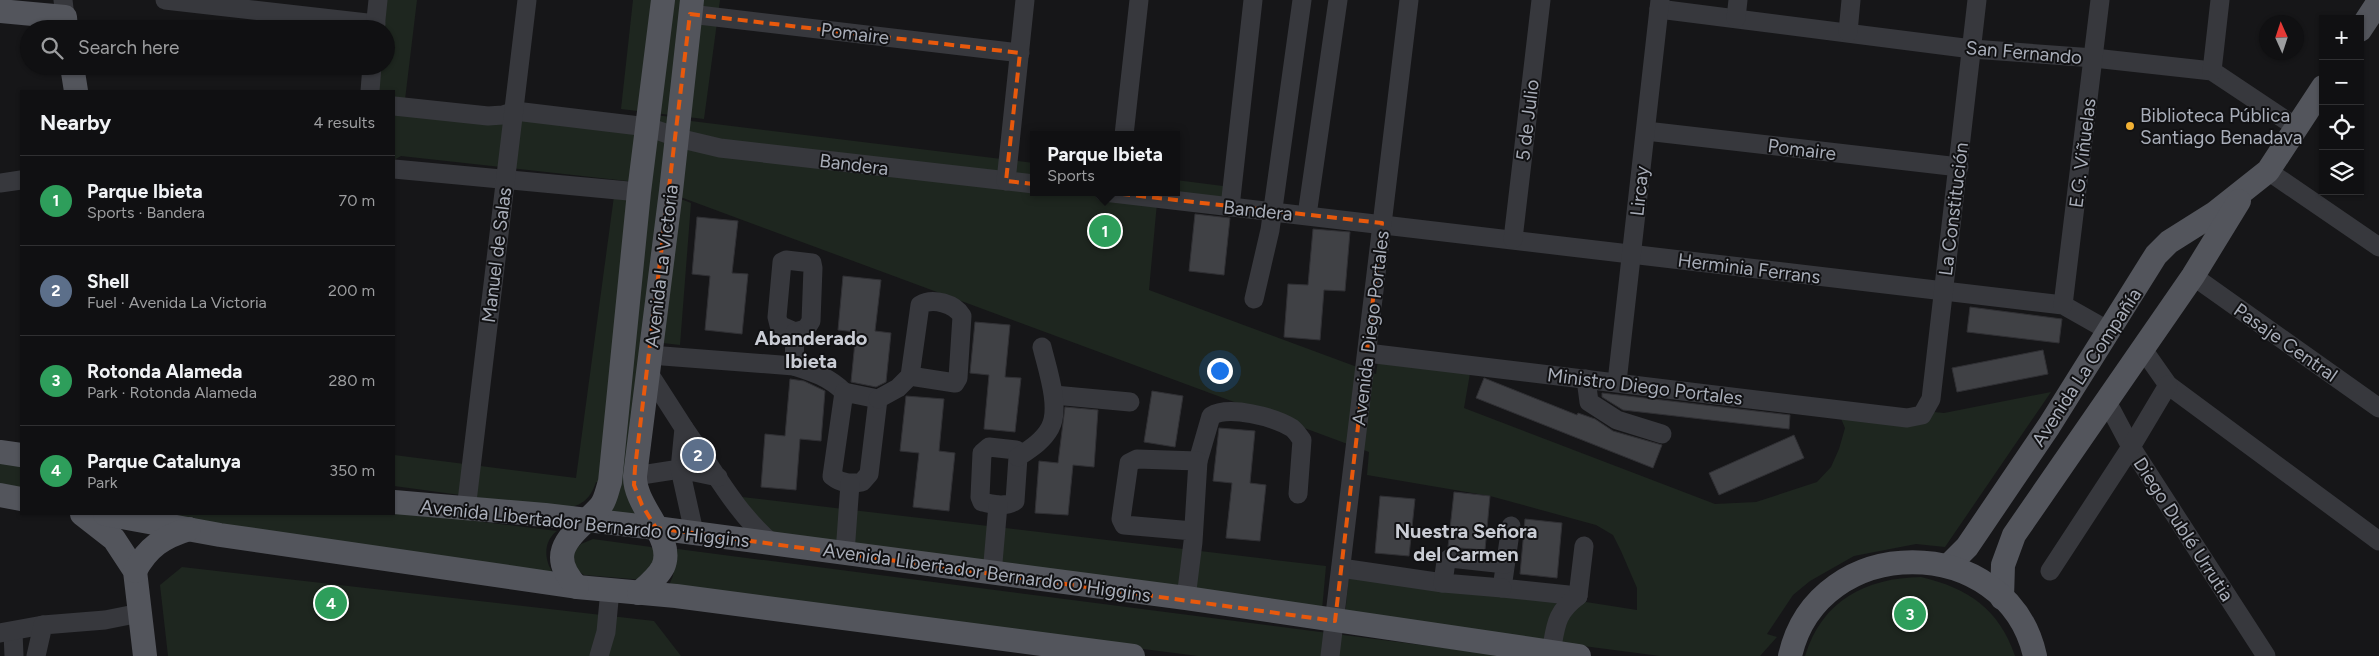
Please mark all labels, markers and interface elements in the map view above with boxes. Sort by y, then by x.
north arrow [2259,15,2304,60]
map controls [2319,15,2364,195]
button: + [2319,15,2364,60]
street label: Pomaire [819,18,891,49]
search box [20,20,395,75]
icon: search [38,34,66,62]
text: Search here [78,36,180,59]
street label: San Fernando [1965,36,2083,69]
button: − [2319,60,2364,105]
street label: 5 de Julio [1511,78,1544,162]
street label: E.G. Viñuelas [2064,97,2101,209]
place label: Biblioteca Pública Santiago Benadava [2140,104,2302,149]
button: locate [2319,105,2364,150]
text: Nearby [40,110,111,135]
text: 4 results [314,113,375,132]
marker: Biblioteca Pública Santiago Benadava [2124,120,2136,132]
popup [1030,131,1180,196]
street label: Pomaire [1766,134,1838,165]
street label: La Constitución [1934,141,1973,277]
text: Parque Ibieta [1047,143,1163,166]
street label: Bandera [818,149,890,180]
button: layers [2319,150,2364,195]
street label: Lircay [1625,165,1654,217]
text: Sports [1047,166,1095,185]
text: Parque Ibieta [87,180,203,203]
street label: Avenida La Victoria [640,183,683,349]
street label: Manuel de Salas [477,186,516,324]
text: 1 [53,191,59,210]
text: 70 m [339,191,375,210]
street label: Bandera [1222,195,1294,226]
text: Sports · Bandera [87,203,205,222]
pin: 1 [1089,212,1121,250]
street label: Avenida Diego Portales [1347,229,1394,427]
street label: Herminia Ferrans [1676,248,1822,289]
text: Shell [87,270,129,293]
text: 2 [51,281,61,300]
text: 200 m [328,281,375,300]
street label: Avenida La Compañía [2027,284,2146,451]
text: Fuel · Avenida La Victoria [87,293,267,312]
street label: Pasaje Central [2229,298,2342,387]
district label: Abanderado Ibieta [755,326,868,373]
your location [1207,358,1233,384]
text: Rotonda Alameda [87,360,242,383]
street label: Ministro Diego Portales [1546,363,1744,410]
text: 3 [52,371,60,390]
text: 280 m [328,371,375,390]
text: Park · Rotonda Alameda [87,383,257,402]
pin: 2 [682,436,714,474]
text: Parque Catalunya [87,450,241,473]
street label: Diego Dublé Urrutia [2128,453,2239,606]
text: 4 [51,461,61,480]
text: 350 m [329,461,375,480]
text: Park [87,473,117,492]
street label: Avenida Libertador Bernardo O'Higgins [419,495,751,552]
district label: Nuestra Señora del Carmen [1395,519,1537,566]
street label: Avenida Libertador Bernardo O'Higgins [822,538,1152,607]
pin: 4 [315,584,347,622]
pin: 3 [1894,595,1926,633]

